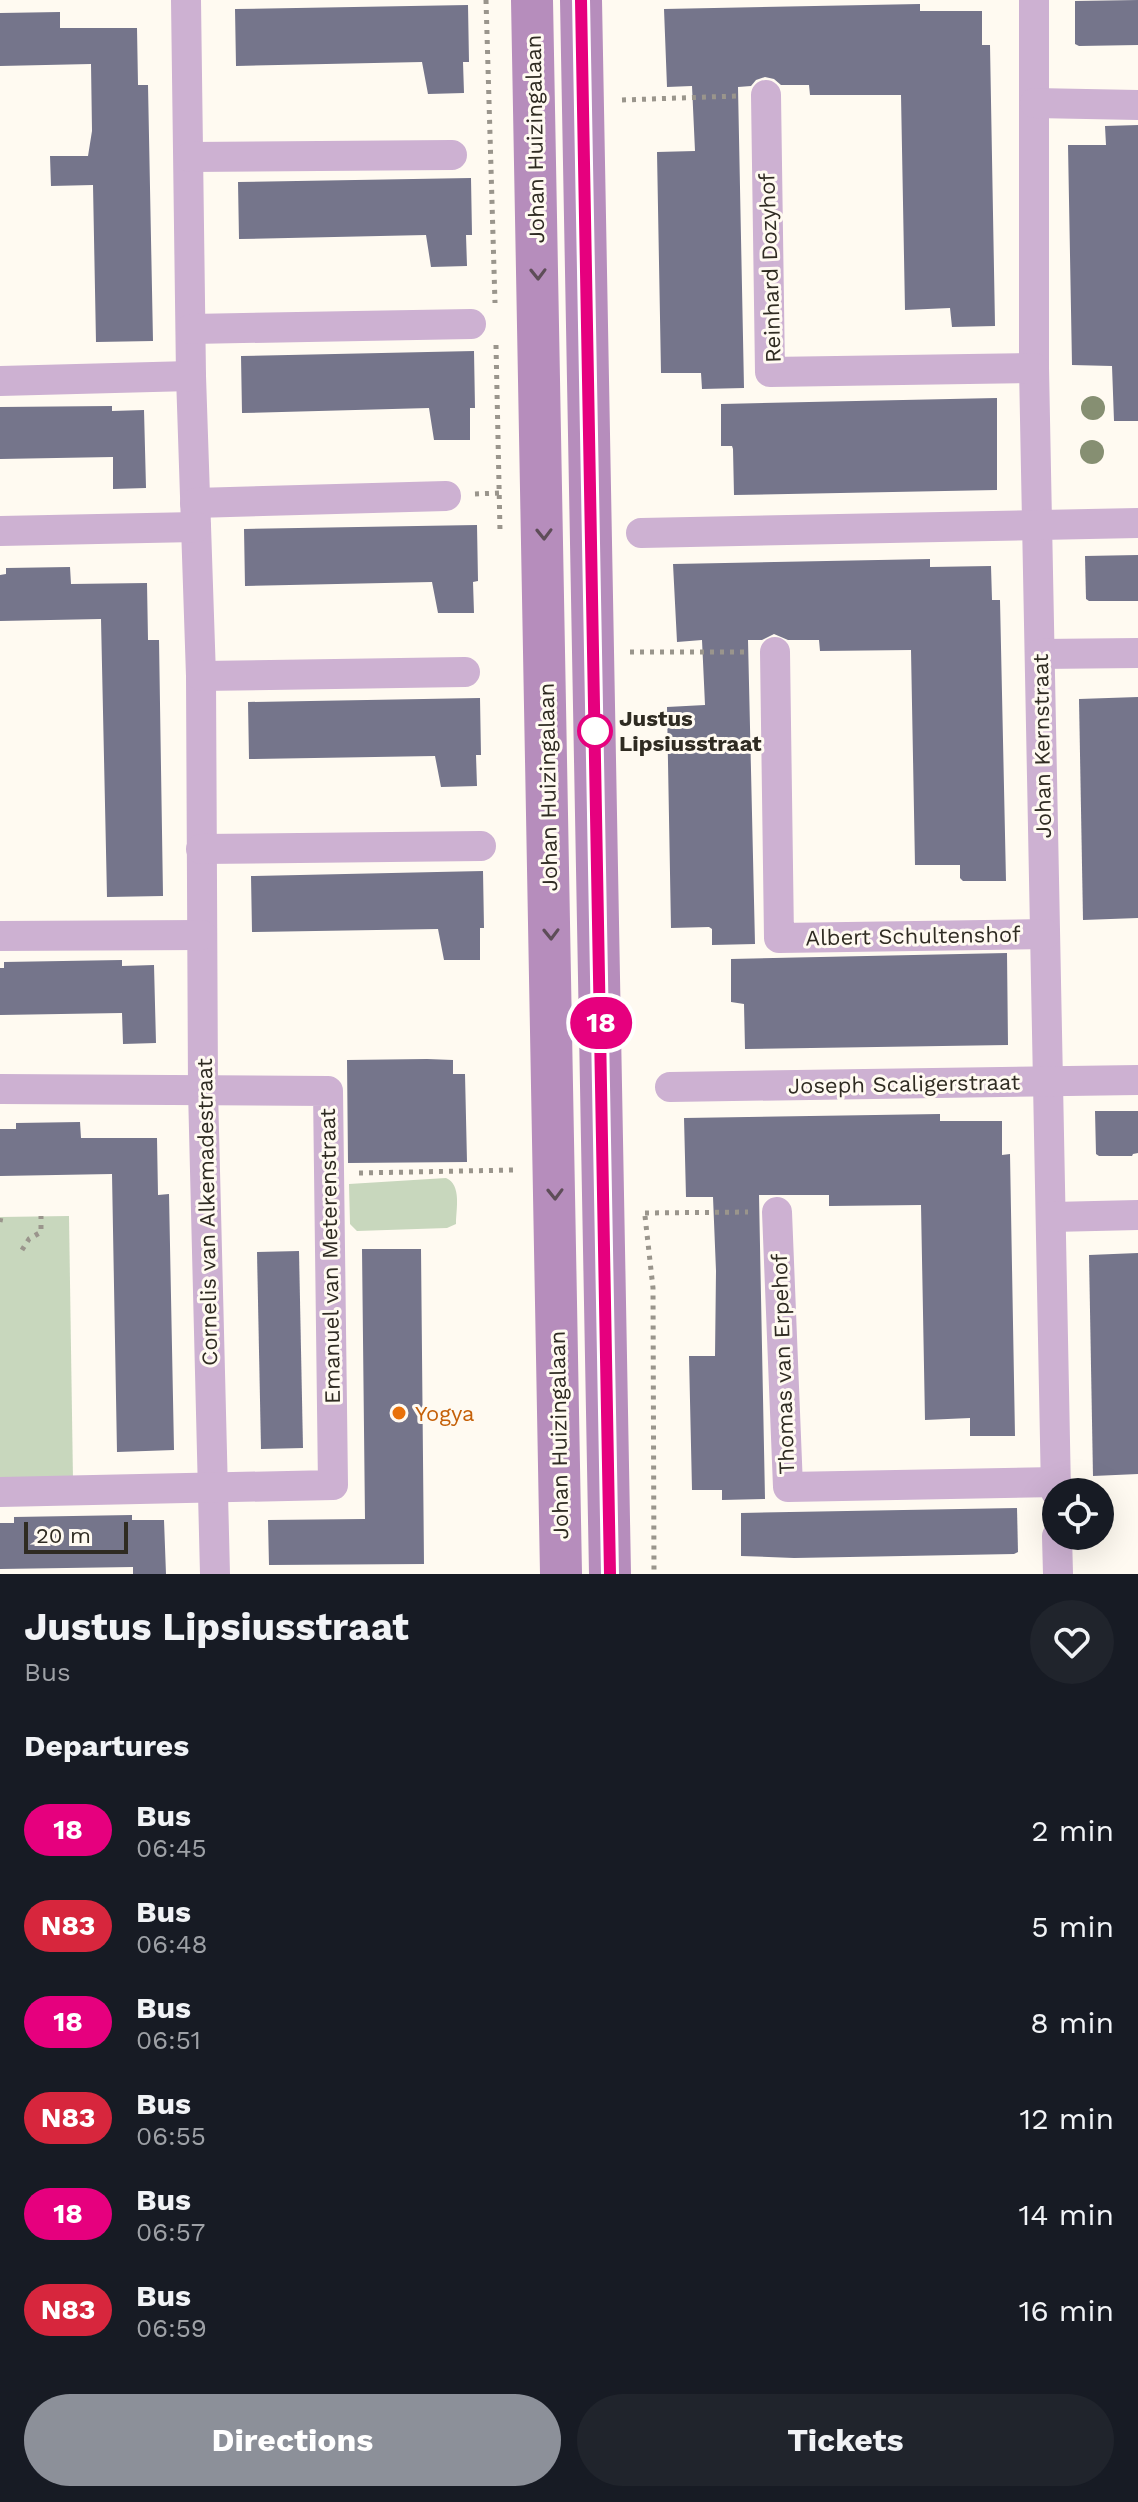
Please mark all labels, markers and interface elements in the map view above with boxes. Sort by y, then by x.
street label: Johan Huizingalaan [521,34,549,244]
street label: Reinhard Dozyhof [754,172,786,363]
one-way arrow [529,268,547,281]
one-way arrow [535,528,552,541]
street label: Johan Kernstraat [1028,653,1056,839]
street label: Johan Huizingalaan [534,682,562,892]
place label: Justus Lipsiusstraat [619,706,762,756]
marker: Justus Lipsiusstraat [578,714,612,748]
street label: Albert Schultenshof [805,922,1021,950]
one-way arrow [542,928,559,941]
line badge: 18 [565,997,637,1049]
text: 18 [586,1006,616,1039]
street label: Cornelis van Alkemadestraat [192,1058,222,1366]
street label: Joseph Scaligerstraat [788,1069,1020,1099]
street label: Emanuel van Meterenstraat [315,1108,345,1404]
one-way arrow [546,1188,564,1201]
street label: Thomas van Erpehof [767,1253,799,1475]
street label: Johan Huizingalaan [545,1330,573,1540]
place label: Yogya [415,1401,474,1426]
marker: Yogya [390,1404,408,1422]
map controls [1042,1478,1114,1550]
button: locate [1042,1478,1114,1550]
scale bar [24,1518,128,1554]
text: 20 m [36,1523,91,1548]
button: heart [1030,1600,1114,1684]
text: Justus Lipsiusstraat [24,1605,409,1649]
text: Bus [24,1657,71,1687]
text: Departures [24,1728,189,1763]
text: Bus [136,1798,191,1833]
text: 18 [53,1813,83,1846]
text: 2 min [1031,1813,1114,1848]
text: 06:45 [136,1833,207,1863]
text: Bus [136,1894,191,1929]
text: N83 [41,1909,95,1942]
text: 5 min [1031,1909,1114,1944]
text: 06:48 [136,1929,208,1959]
text: Bus [136,1990,191,2025]
text: 18 [53,2005,83,2038]
text: 8 min [1030,2005,1114,2040]
text: 06:51 [136,2025,201,2055]
text: Bus [136,2086,191,2121]
text: N83 [41,2101,95,2134]
text: 12 min [1019,2101,1114,2136]
text: 06:55 [136,2121,206,2151]
text: Bus [136,2182,191,2217]
text: 18 [53,2197,83,2230]
text: 14 min [1019,2197,1114,2232]
text: 06:57 [136,2217,205,2247]
text: Bus [136,2278,191,2313]
text: N83 [41,2293,95,2326]
text: 16 min [1019,2293,1114,2328]
text: 06:59 [136,2313,207,2343]
button: Directions [24,2394,561,2486]
button: Tickets [577,2394,1114,2486]

